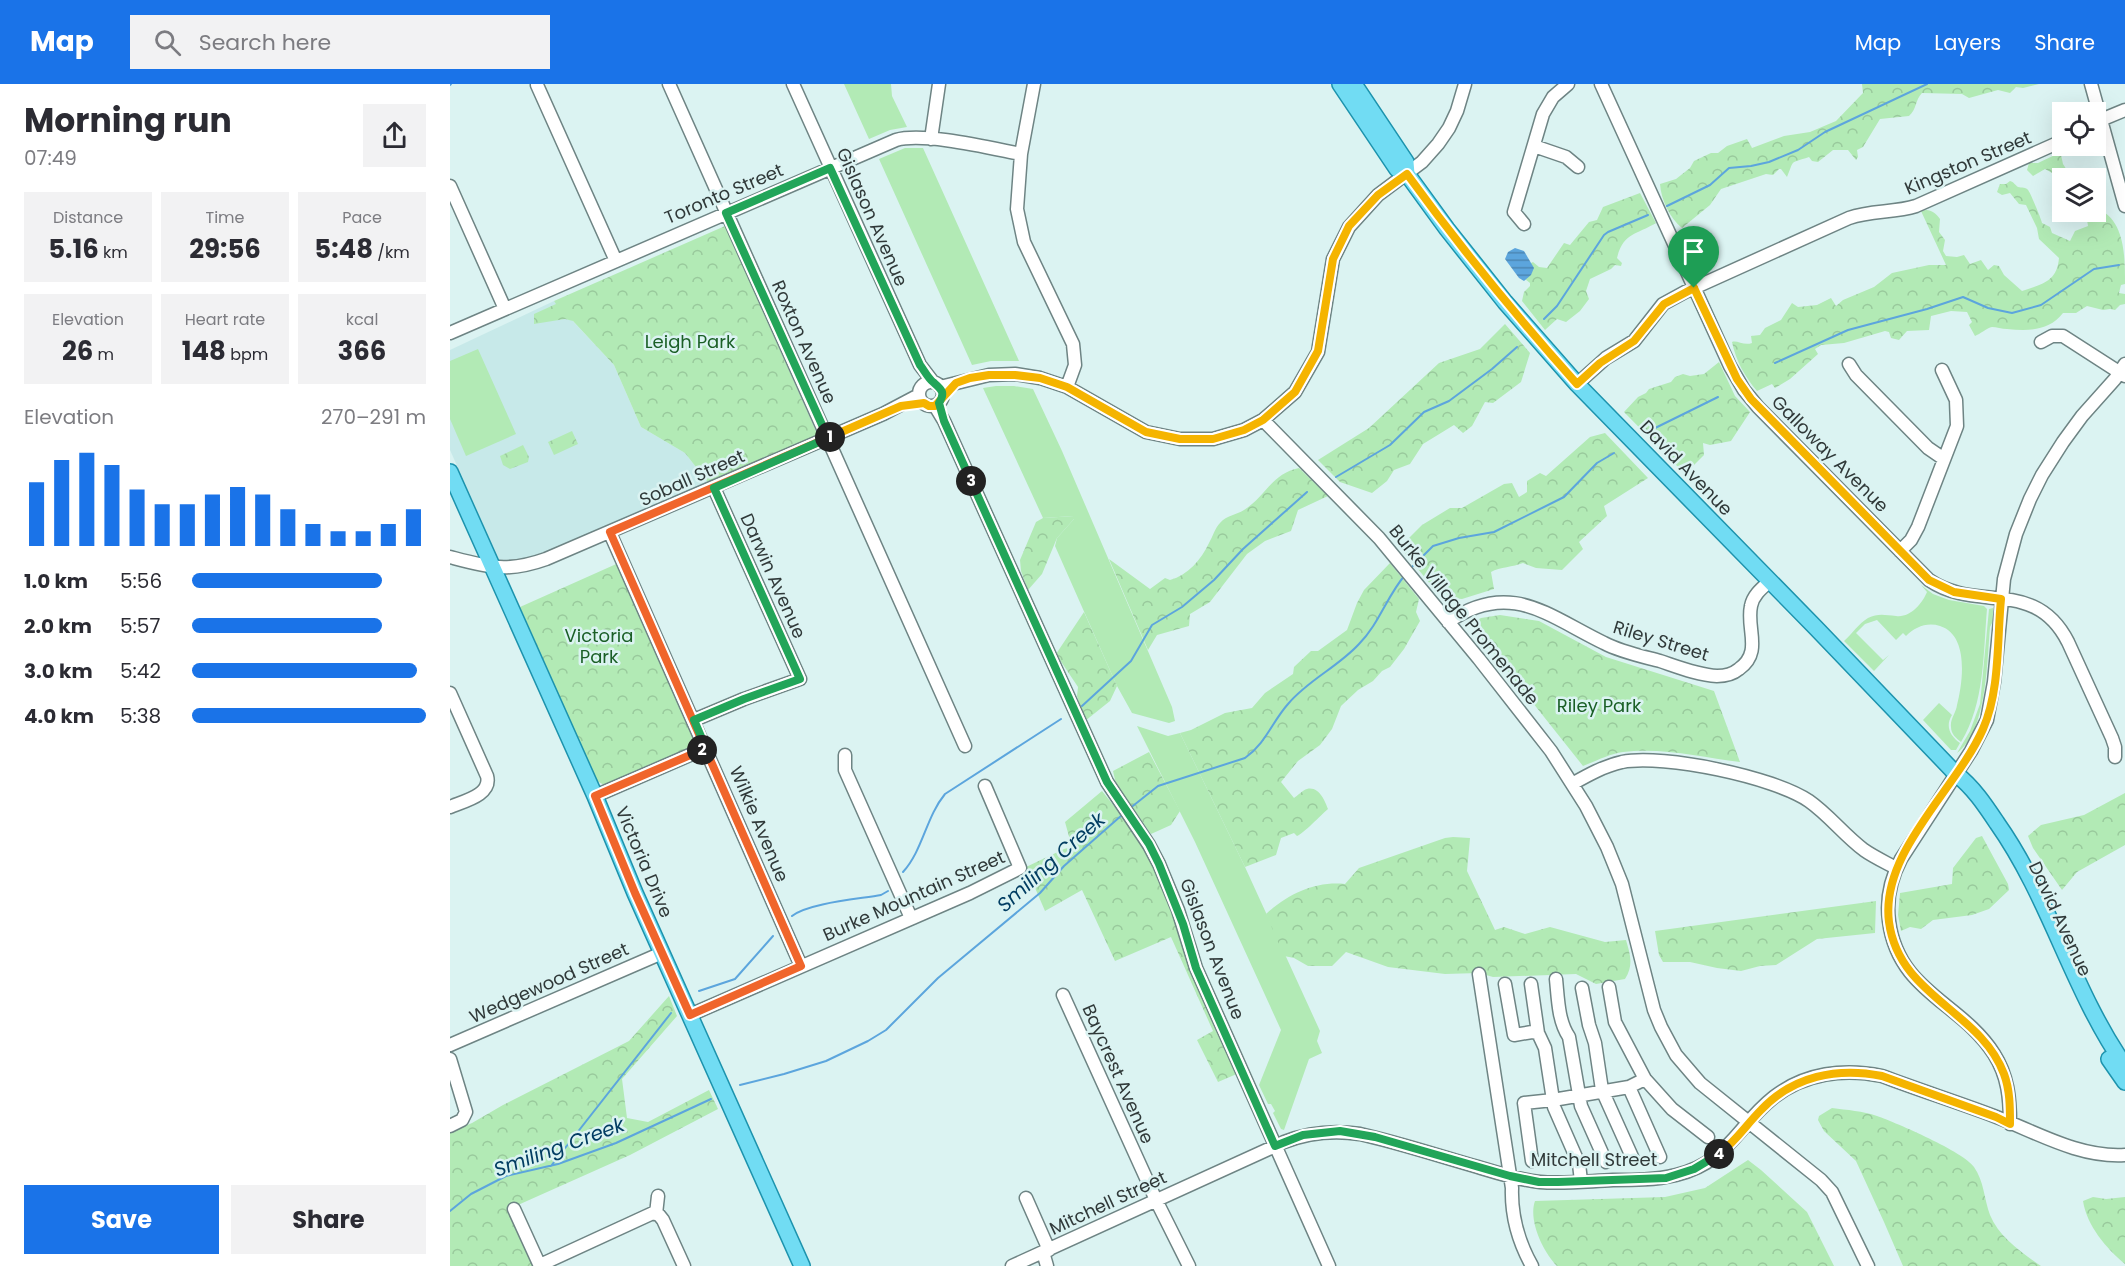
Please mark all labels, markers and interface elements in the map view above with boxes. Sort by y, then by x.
search box [130,15,550,69]
text: Map [30,22,94,61]
icon: search [151,26,184,59]
text: Search here [199,27,331,58]
text: Map [1855,28,1901,57]
text: Layers [1934,28,2001,57]
text: Share [2034,28,2095,57]
text: Morning run [24,97,232,144]
map controls [2052,102,2106,222]
button: locate [2052,102,2106,156]
button: share [363,104,426,167]
street label: Kingston Street [1901,125,2035,200]
text: 07:49 [24,144,77,172]
street label: Gislason Avenue [831,144,914,290]
street label: Toronto Street [661,157,787,230]
button: layers [2052,168,2106,222]
text: Distance [53,206,123,229]
text: Time [206,206,245,229]
text: Pace [342,206,382,229]
pin [1668,226,1719,288]
text: 5.16 [48,231,99,267]
text: 29:56 [189,231,261,267]
text: 5:48 [314,231,373,267]
icon: arrive [1677,235,1710,268]
text: km [99,241,128,264]
text: /km [373,241,410,264]
street label: Roxton Avenue [766,276,843,408]
text: Elevation [52,308,124,331]
text: Heart rate [185,308,265,331]
text: kcal [346,308,378,331]
park label: Leigh Park [645,329,736,354]
text: 26 [62,333,93,369]
text: 148 [182,333,226,369]
text: 366 [338,333,386,369]
text: m [93,343,114,366]
text: bpm [226,343,268,366]
street label: Galloway Avenue [1766,390,1894,518]
text: Elevation [24,403,114,431]
text: 270–291 m [321,403,426,431]
street label: David Avenue [1634,414,1738,521]
pin: 1 [815,422,845,452]
text: 1 [827,425,833,448]
street label: Soball Street [635,443,748,512]
pin: 3 [956,466,986,496]
text: 3 [966,469,976,492]
street label: Darwin Avenue [735,509,812,642]
street label: Burke Village Promenade [1384,519,1545,710]
text: 1.0 km [24,567,88,595]
text: 5:56 [120,567,162,595]
text: 2.0 km [24,612,92,640]
text: 5:57 [120,612,160,640]
street label: Riley Street [1610,614,1712,667]
park label: Victoria Park [565,623,633,669]
text: 3.0 km [24,657,93,685]
text: 5:42 [120,657,161,685]
park label: Riley Park [1557,693,1642,718]
text: 4.0 km [24,702,94,730]
text: 5:38 [120,702,161,730]
pin: 2 [687,735,717,765]
text: 2 [697,738,707,761]
street label: Wilkie Avenue [724,762,795,886]
street label: Victoria Drive [610,802,679,921]
water label: Smiling Creek [991,805,1113,918]
street label: Burke Mountain Street [819,844,1009,947]
street label: David Avenue [2023,857,2098,980]
street label: Gislason Avenue [1174,875,1251,1023]
street label: Wedgewood Street [465,936,632,1029]
street label: Baycrest Avenue [1076,1000,1160,1148]
water label: Smiling Creek [490,1110,630,1184]
pin: 4 [1704,1139,1734,1169]
text: 4 [1714,1142,1724,1165]
street label: Mitchell Street [1531,1147,1657,1172]
street label: Mitchell Street [1045,1164,1170,1241]
button: Save [24,1185,219,1254]
button: Share [231,1185,426,1254]

